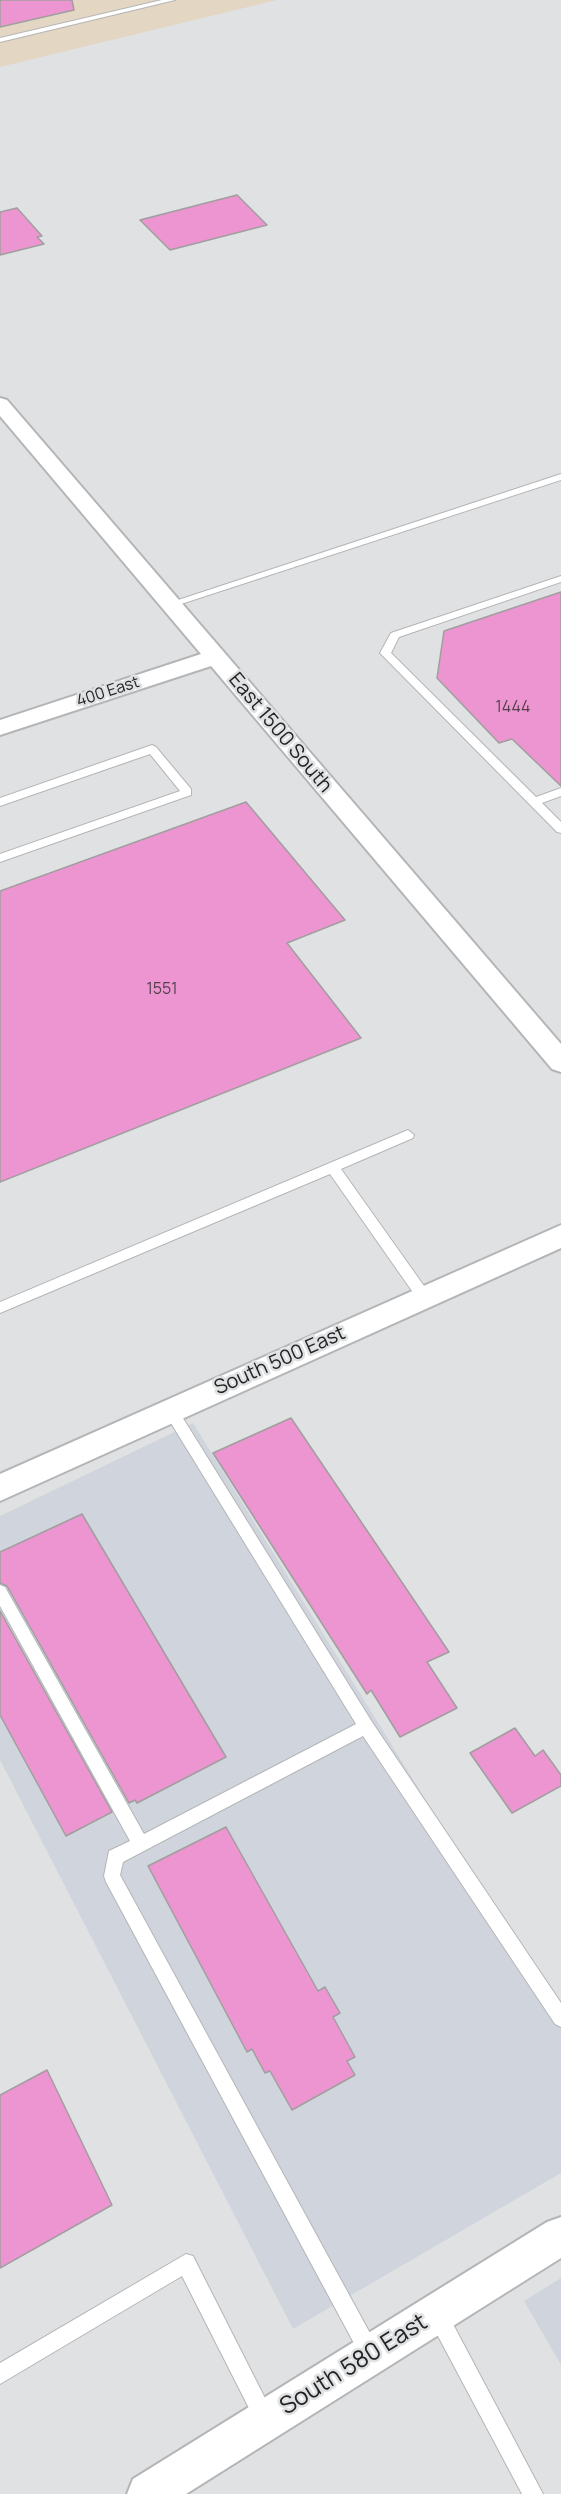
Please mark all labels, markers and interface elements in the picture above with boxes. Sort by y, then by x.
street label: East 1500 South [223,668,337,798]
street label: 400 East [74,673,142,711]
house number: 1444 [496,698,530,718]
house number: 1551 [147,980,177,1000]
street label: South 500 East [211,1321,349,1401]
street label: South 580 East [275,2308,433,2422]

